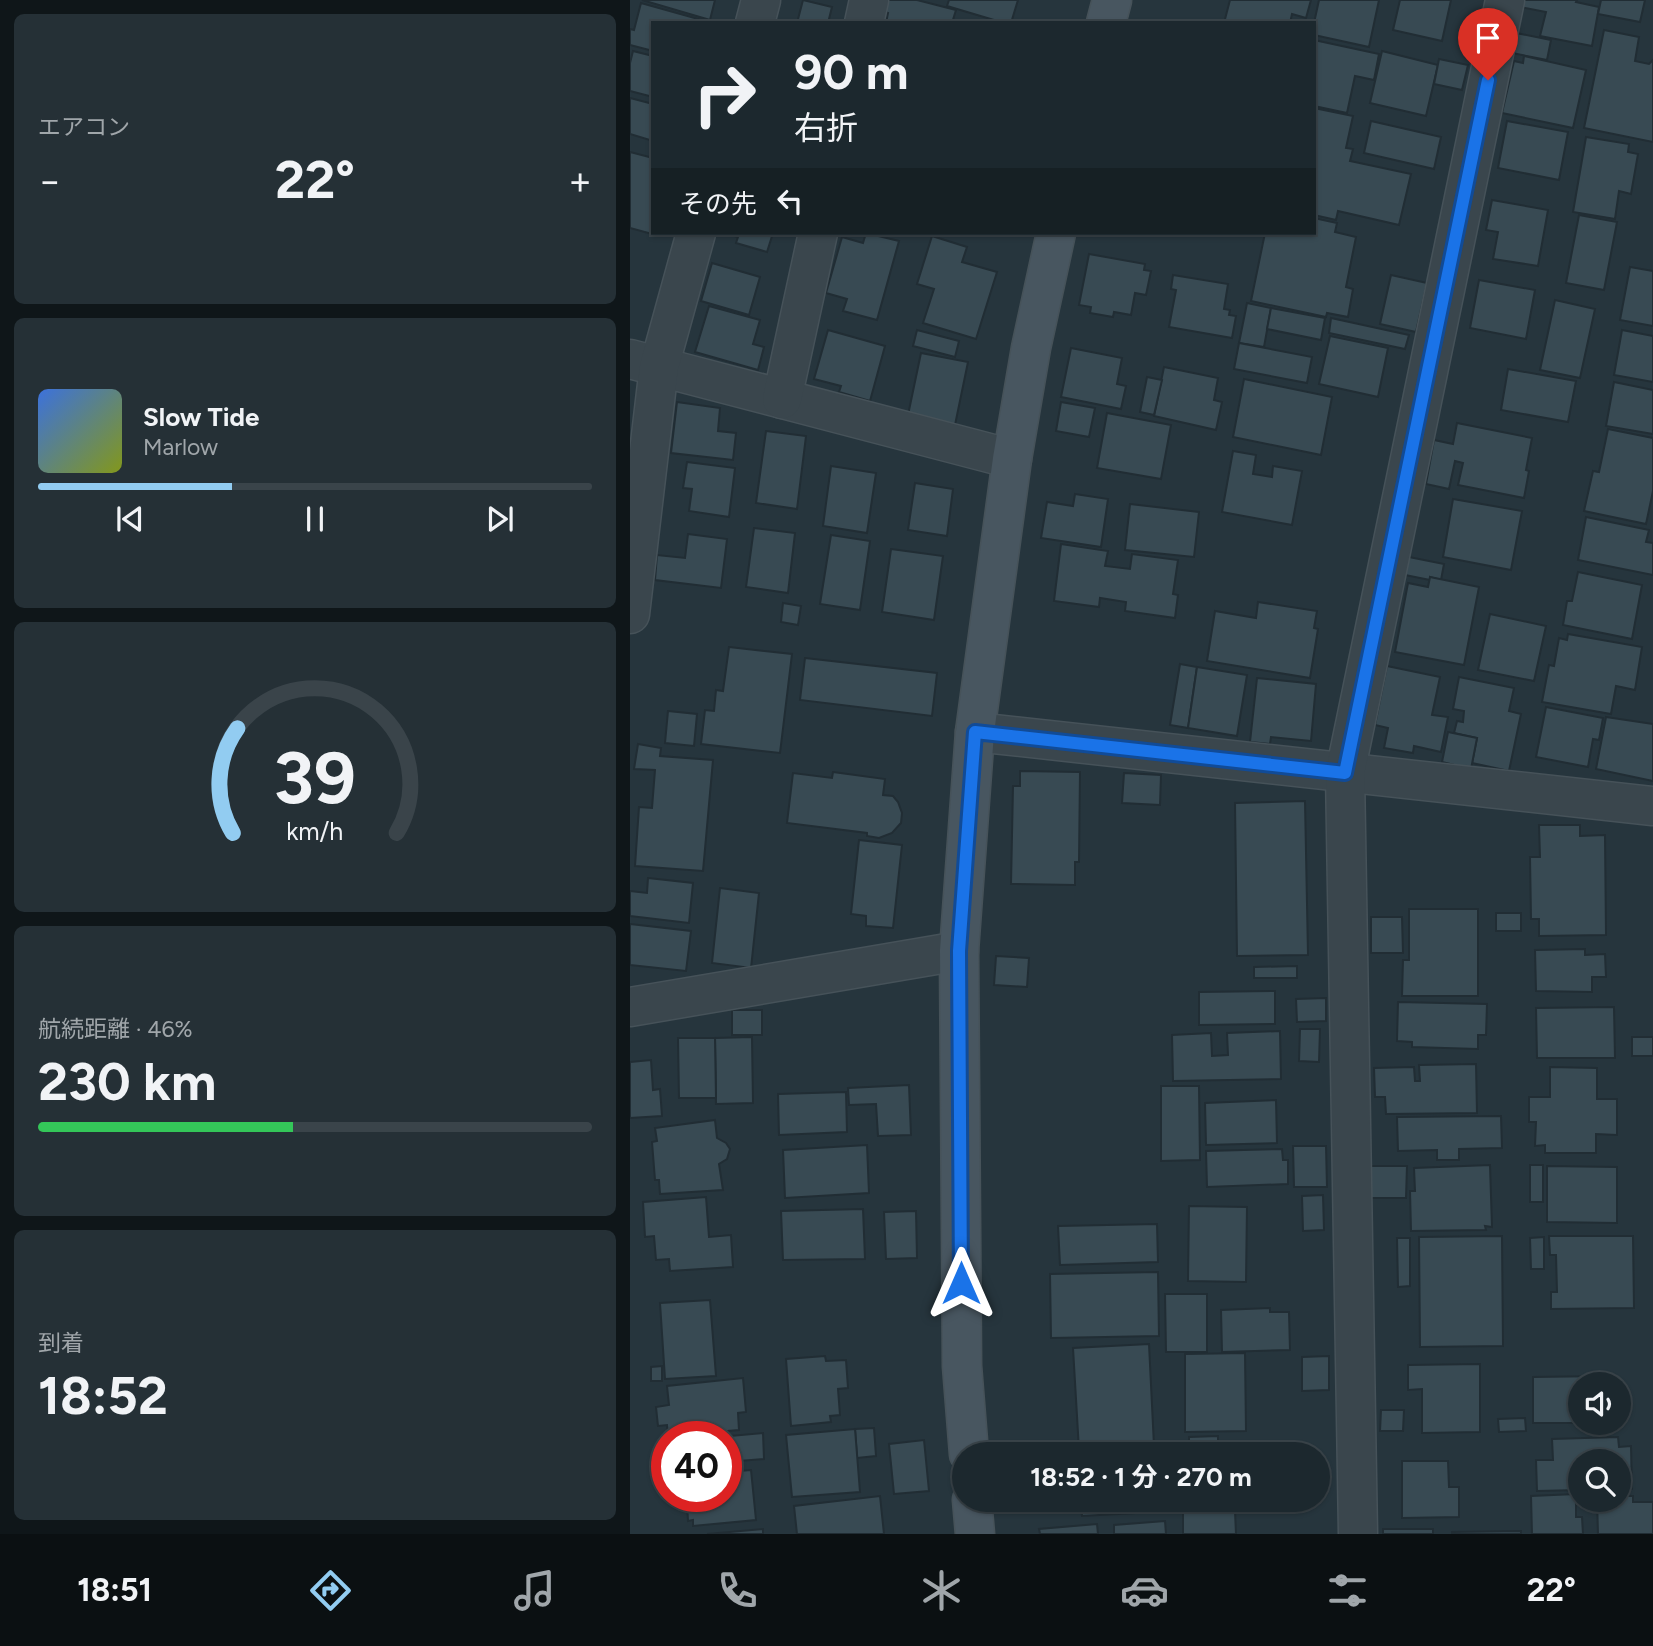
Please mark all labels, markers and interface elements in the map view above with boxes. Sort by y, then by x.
pin [1458,8,1518,80]
icon: arrive [1469,19,1507,57]
text: 90 m [794,42,909,101]
icon: right [679,49,770,140]
text: 右折 [794,109,858,147]
text: エアコン [38,113,130,141]
text: 22° [275,149,355,211]
text: − [38,158,62,204]
text: + [568,158,592,204]
icon: left [771,182,809,220]
text: その先 [679,188,757,220]
text: Slow Tide [143,401,259,433]
text: Marlow [143,433,218,461]
icon: previous [111,500,149,538]
icon: pause [296,500,334,538]
icon: next [481,500,519,538]
text: 39 [274,734,356,821]
text: km/h [286,816,344,846]
text: 航続距離 · 46% [38,1015,193,1043]
text: 230 km [38,1051,216,1113]
position arrow [924,1246,998,1320]
text: 到着 [38,1329,84,1357]
text: 18:52 [38,1365,168,1427]
map controls [1568,1372,1631,1512]
button: sound [1568,1372,1631,1435]
speed limit sign: 40 [651,1421,742,1512]
button: search [1568,1449,1631,1512]
text: 18:52 · 1 分 · 270 m [1030,1461,1252,1493]
icon: directions [306,1566,355,1615]
icon: music [510,1566,559,1615]
icon: phone [713,1566,762,1615]
icon: climate [917,1566,966,1615]
icon: car [1120,1566,1169,1615]
icon: filters [1323,1566,1372,1615]
text: 18:51 [77,1571,152,1609]
text: 22° [1527,1571,1576,1609]

